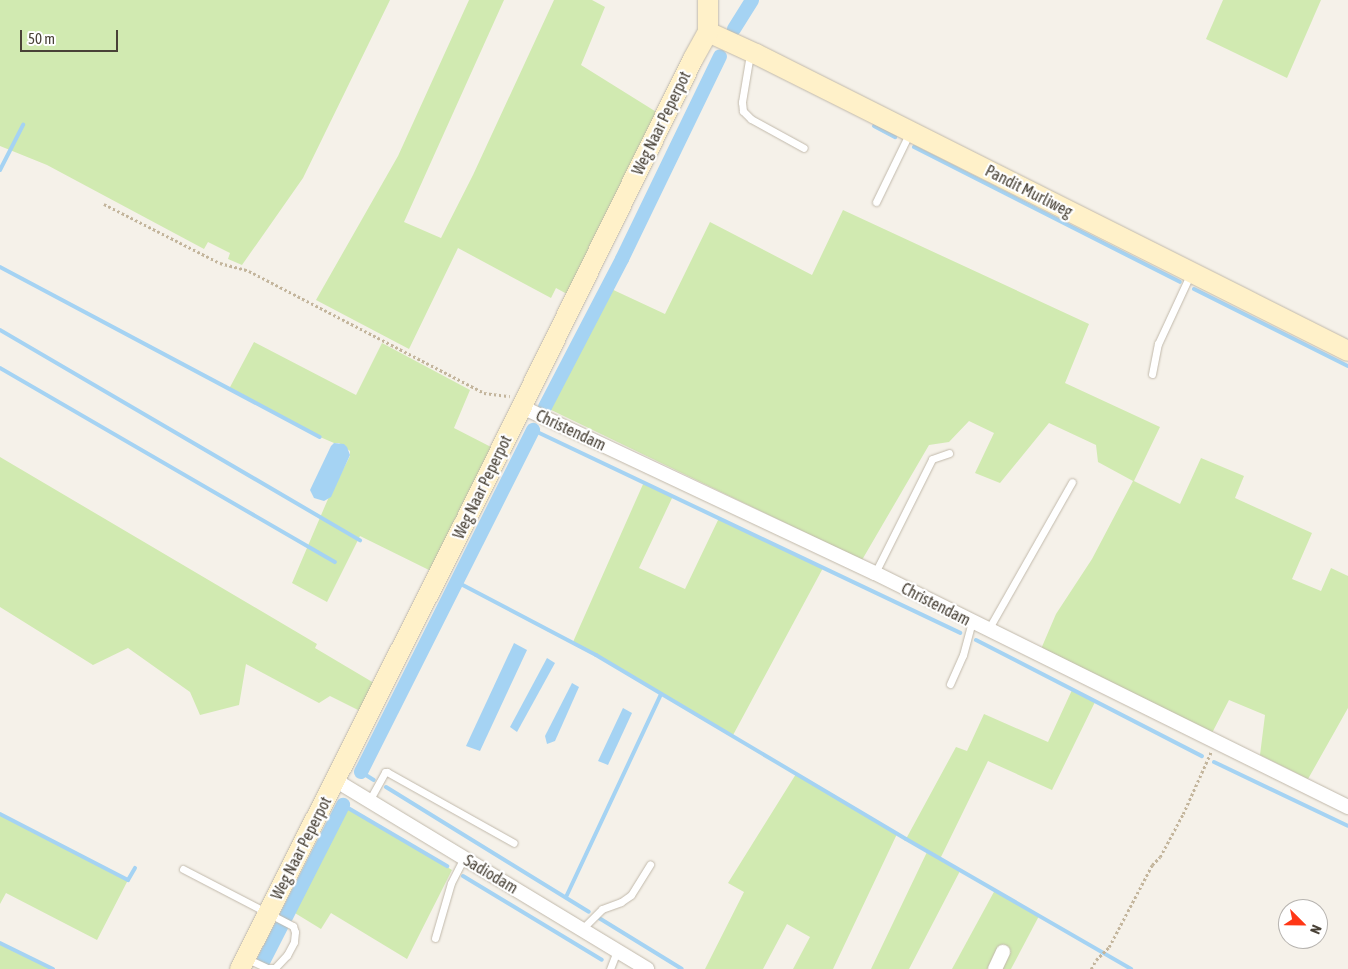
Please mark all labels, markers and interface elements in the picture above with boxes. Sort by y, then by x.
scale bar [22,20,120,52]
text: 50 m [28,30,55,47]
street label: Weg Naar Peperpot [628,68,694,178]
street label: Pandit Murliweg [982,161,1076,221]
street label: Christendam [533,405,609,455]
street label: Weg Naar Peperpot [449,432,515,542]
street label: Christendam [898,578,974,630]
street label: Weg Naar Peperpot [267,793,335,903]
street label: Sadiodam [461,850,521,898]
north arrow [1278,899,1328,949]
text: N [1307,923,1325,936]

